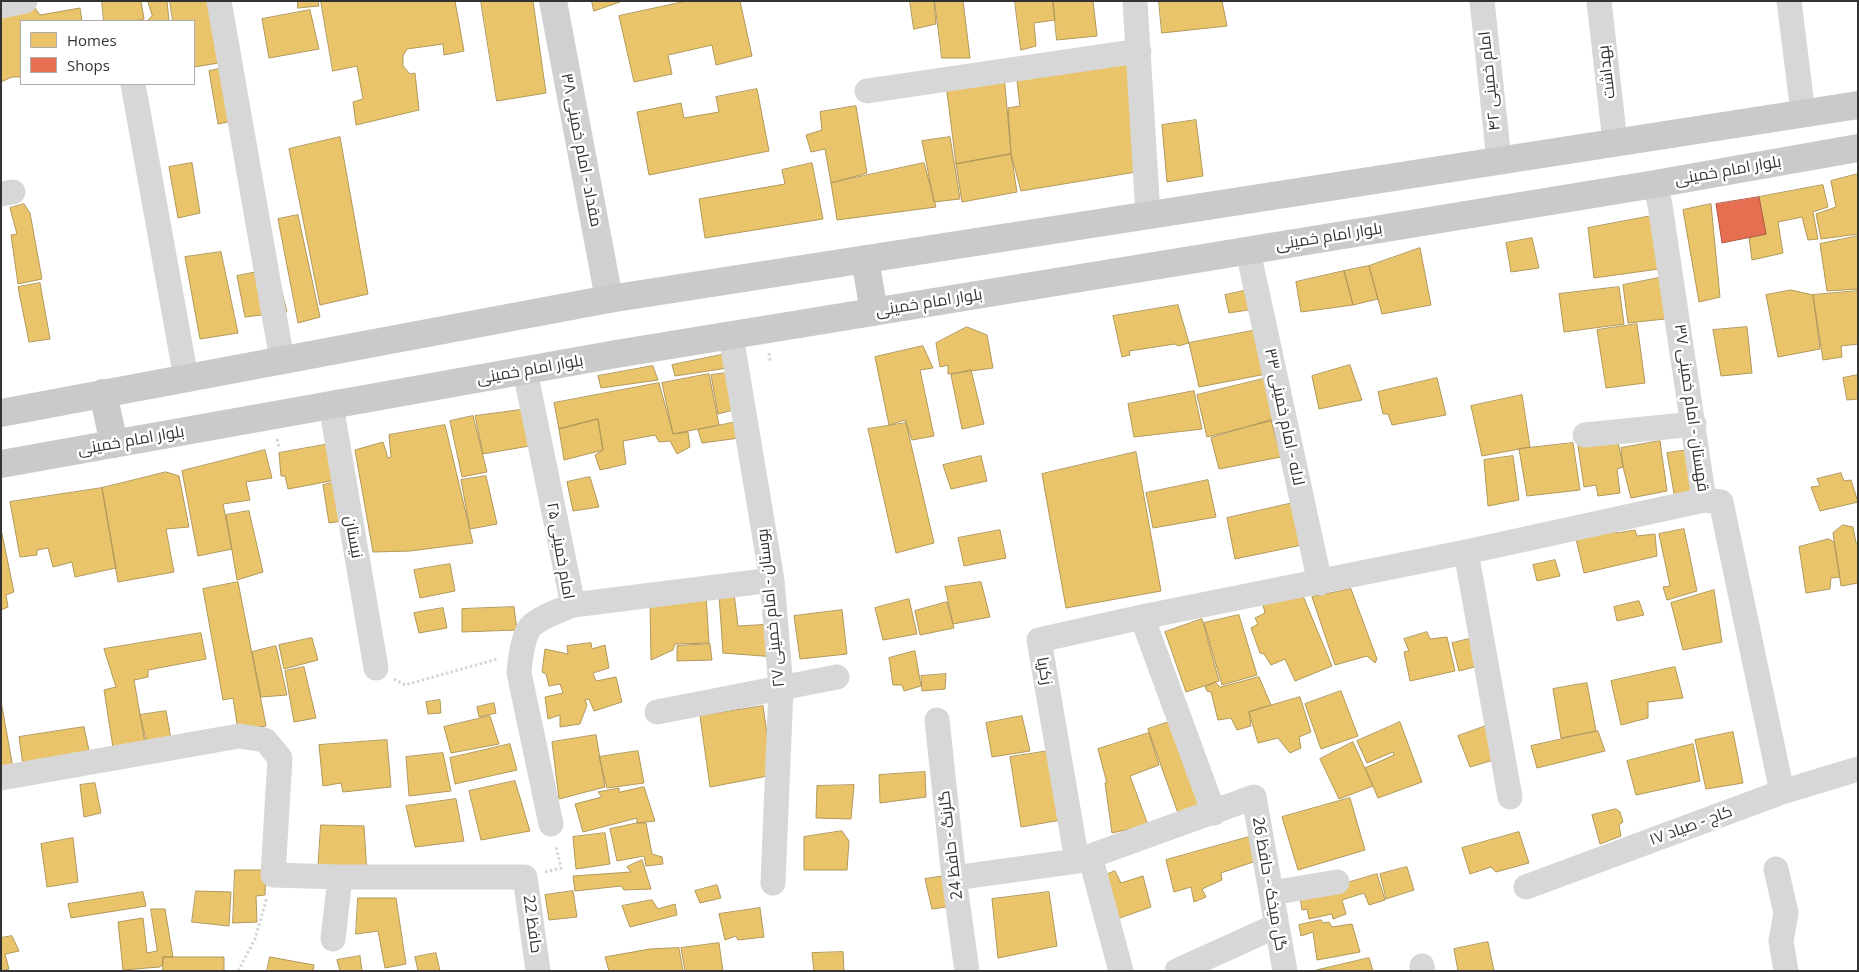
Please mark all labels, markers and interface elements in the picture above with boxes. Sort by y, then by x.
legend [20,20,195,85]
text: Homes [67,30,117,50]
street label: امام خمینی ۴۲ [1475,30,1505,132]
street label: بهداشت [1594,44,1620,100]
text: Shops [67,55,110,75]
street label: مقداد - امام خمینی ۳۸ [557,72,605,228]
street label: بلوار امام خمینی [1673,152,1783,190]
street label: بلوار امام خمینی [1274,219,1384,255]
street label: بلوار امام خمینی [874,285,984,321]
street label: قهستان - امام خمینی ۳۷ [1670,323,1712,493]
street label: لاله - امام خمینی ۳۳ [1260,347,1308,487]
street label: بلوار امام خمینی [475,351,585,389]
street label: بلوار امام خمینی [76,422,186,460]
street label: امام خمینی ۲۵ [542,501,578,601]
street label: نیستان [340,514,366,560]
street label: بوستان - امام خمینی ۲۷ [753,528,789,688]
street label: زکریا [1032,656,1056,686]
street label: گلرنگ - حافظ 24 [935,789,967,901]
street label: کاج - صیاد ۱۷ [1647,802,1735,850]
street label: گل میخک - حافظ 26 [1248,815,1290,953]
street label: حافظ 22 [518,894,546,954]

